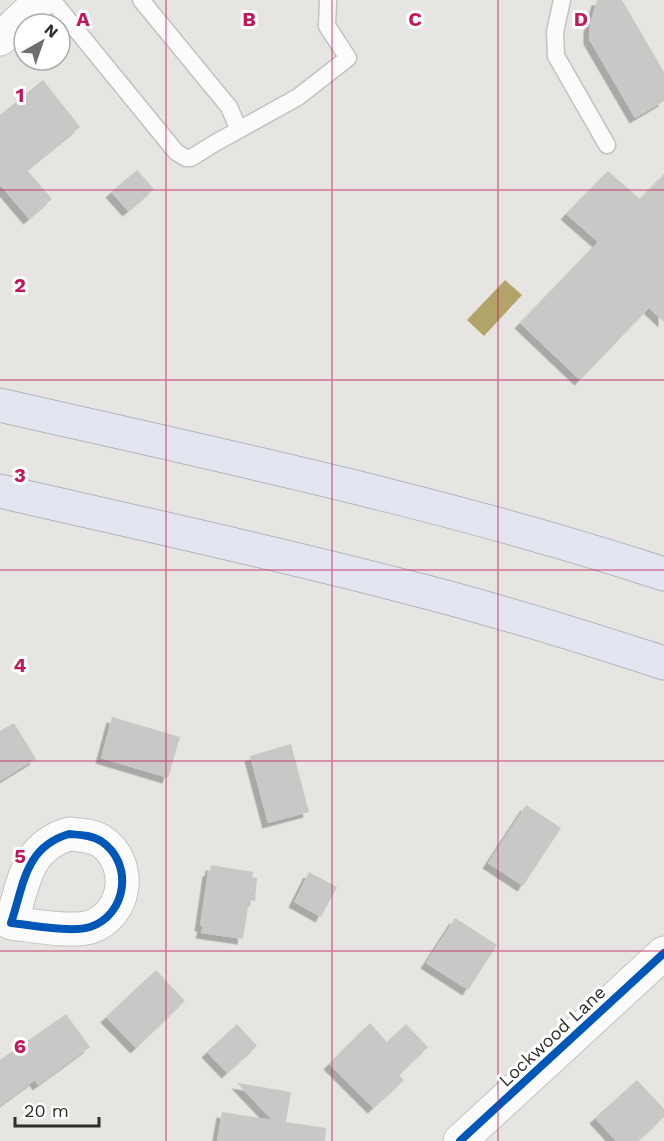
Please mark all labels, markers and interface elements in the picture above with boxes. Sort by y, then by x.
text: A [76,7,90,31]
text: B [242,7,256,31]
text: C [408,7,422,31]
text: D [574,7,588,31]
north arrow [12,12,72,72]
text: N [41,20,62,42]
text: 1 [16,83,24,107]
text: 2 [14,273,26,297]
text: 3 [14,463,26,487]
text: 4 [14,653,27,677]
text: 5 [14,844,26,868]
street label: Lockwood Lane [494,981,610,1091]
text: 6 [14,1034,26,1058]
scale bar [15,1090,99,1128]
text: 20 m [24,1100,69,1121]

